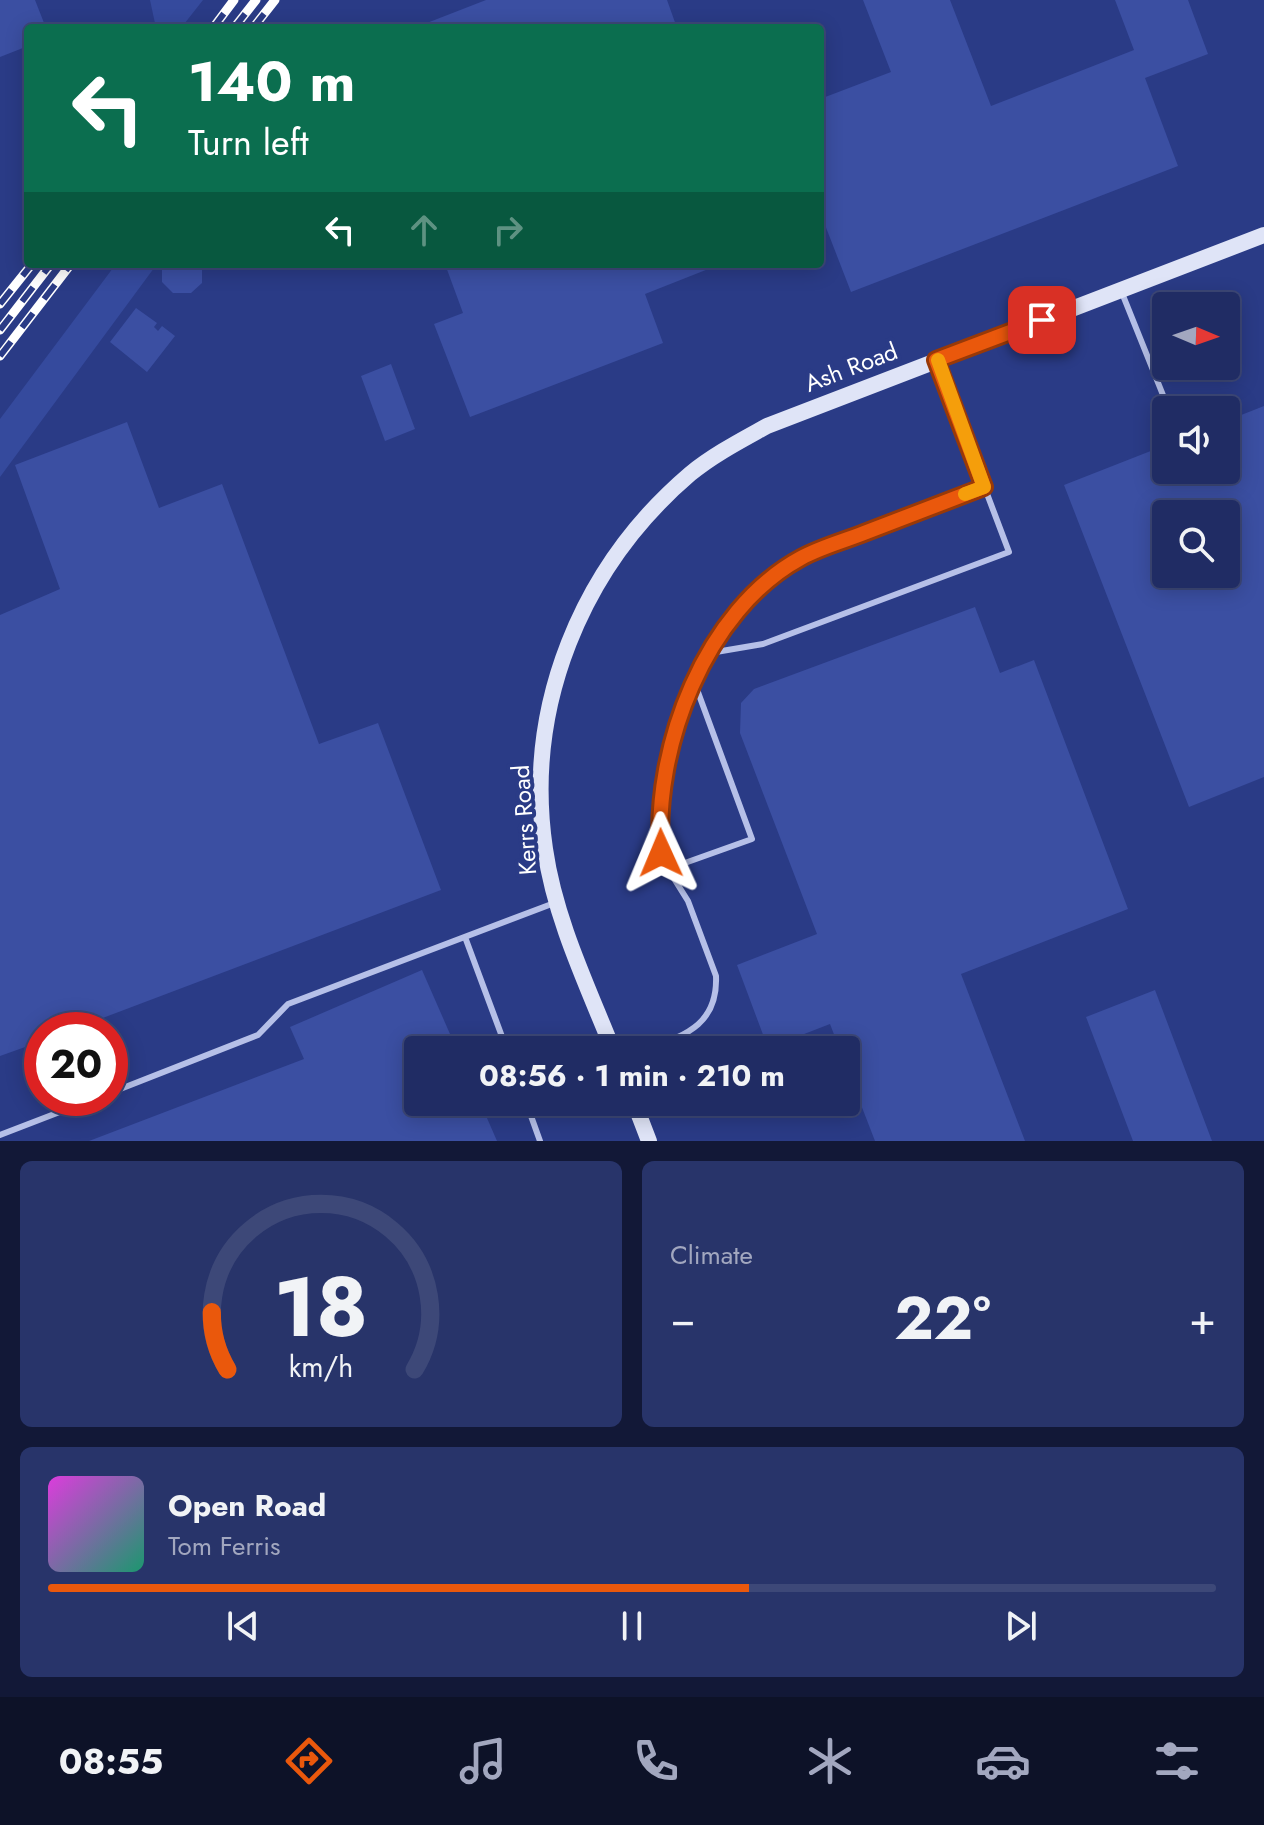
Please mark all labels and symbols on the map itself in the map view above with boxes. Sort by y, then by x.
pin [1008,286,1076,354]
north arrow [1152,292,1240,380]
street label: Ash Road [799,333,903,401]
street label: Kerrs Road [503,764,545,876]
position arrow [619,811,703,895]
speed limit sign: 20 [24,1012,128,1116]

